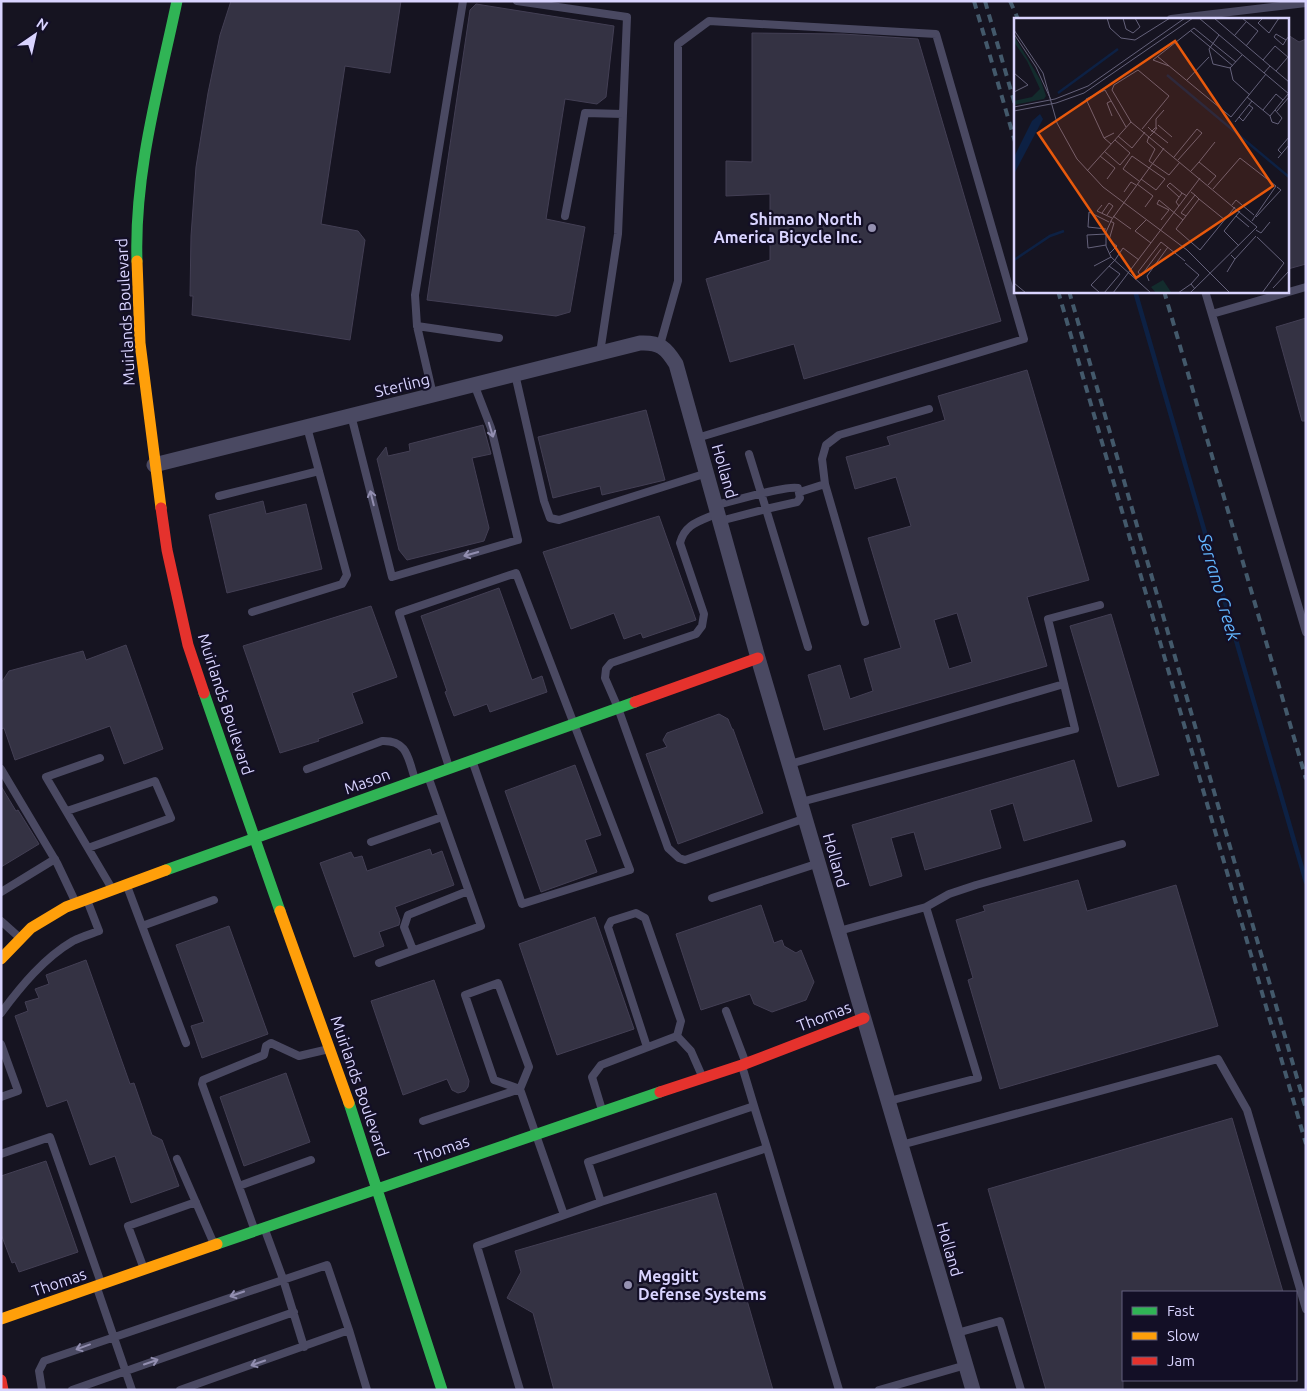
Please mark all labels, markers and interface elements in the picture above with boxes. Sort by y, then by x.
north arrow [10,10,60,60]
text: N [33,15,51,34]
inset map [1014,18,1290,292]
place label: Shimano North America Bicycle Inc. [713,210,862,246]
marker: Shimano North America Bicycle Inc. [866,222,878,234]
street label: Muirlands Boulevard [112,238,138,386]
street label: Sterling [373,369,431,401]
one-way arrow [487,422,497,438]
street label: Holland [709,442,741,500]
one-way arrow [367,491,377,507]
water label: Serrano Creek [1195,530,1245,644]
one-way arrow [463,549,479,559]
street label: Muirlands Boulevard [195,631,257,777]
street label: Mason [342,764,392,798]
street label: Holland [820,831,852,889]
street label: Thomas [794,997,854,1035]
street label: Muirlands Boulevard [327,1013,393,1159]
street label: Thomas [412,1131,472,1167]
street label: Holland [934,1220,966,1278]
street label: Thomas [29,1264,89,1300]
place label: Meggitt Defense Systems [638,1267,767,1303]
marker: Meggitt Defense Systems [622,1279,634,1291]
one-way arrow [229,1290,245,1300]
legend [1122,1291,1297,1381]
text: Fast [1167,1302,1195,1319]
text: Slow [1167,1327,1200,1344]
one-way arrow [76,1343,91,1352]
text: Jam [1167,1352,1195,1369]
one-way arrow [142,1357,158,1366]
one-way arrow [251,1358,267,1368]

